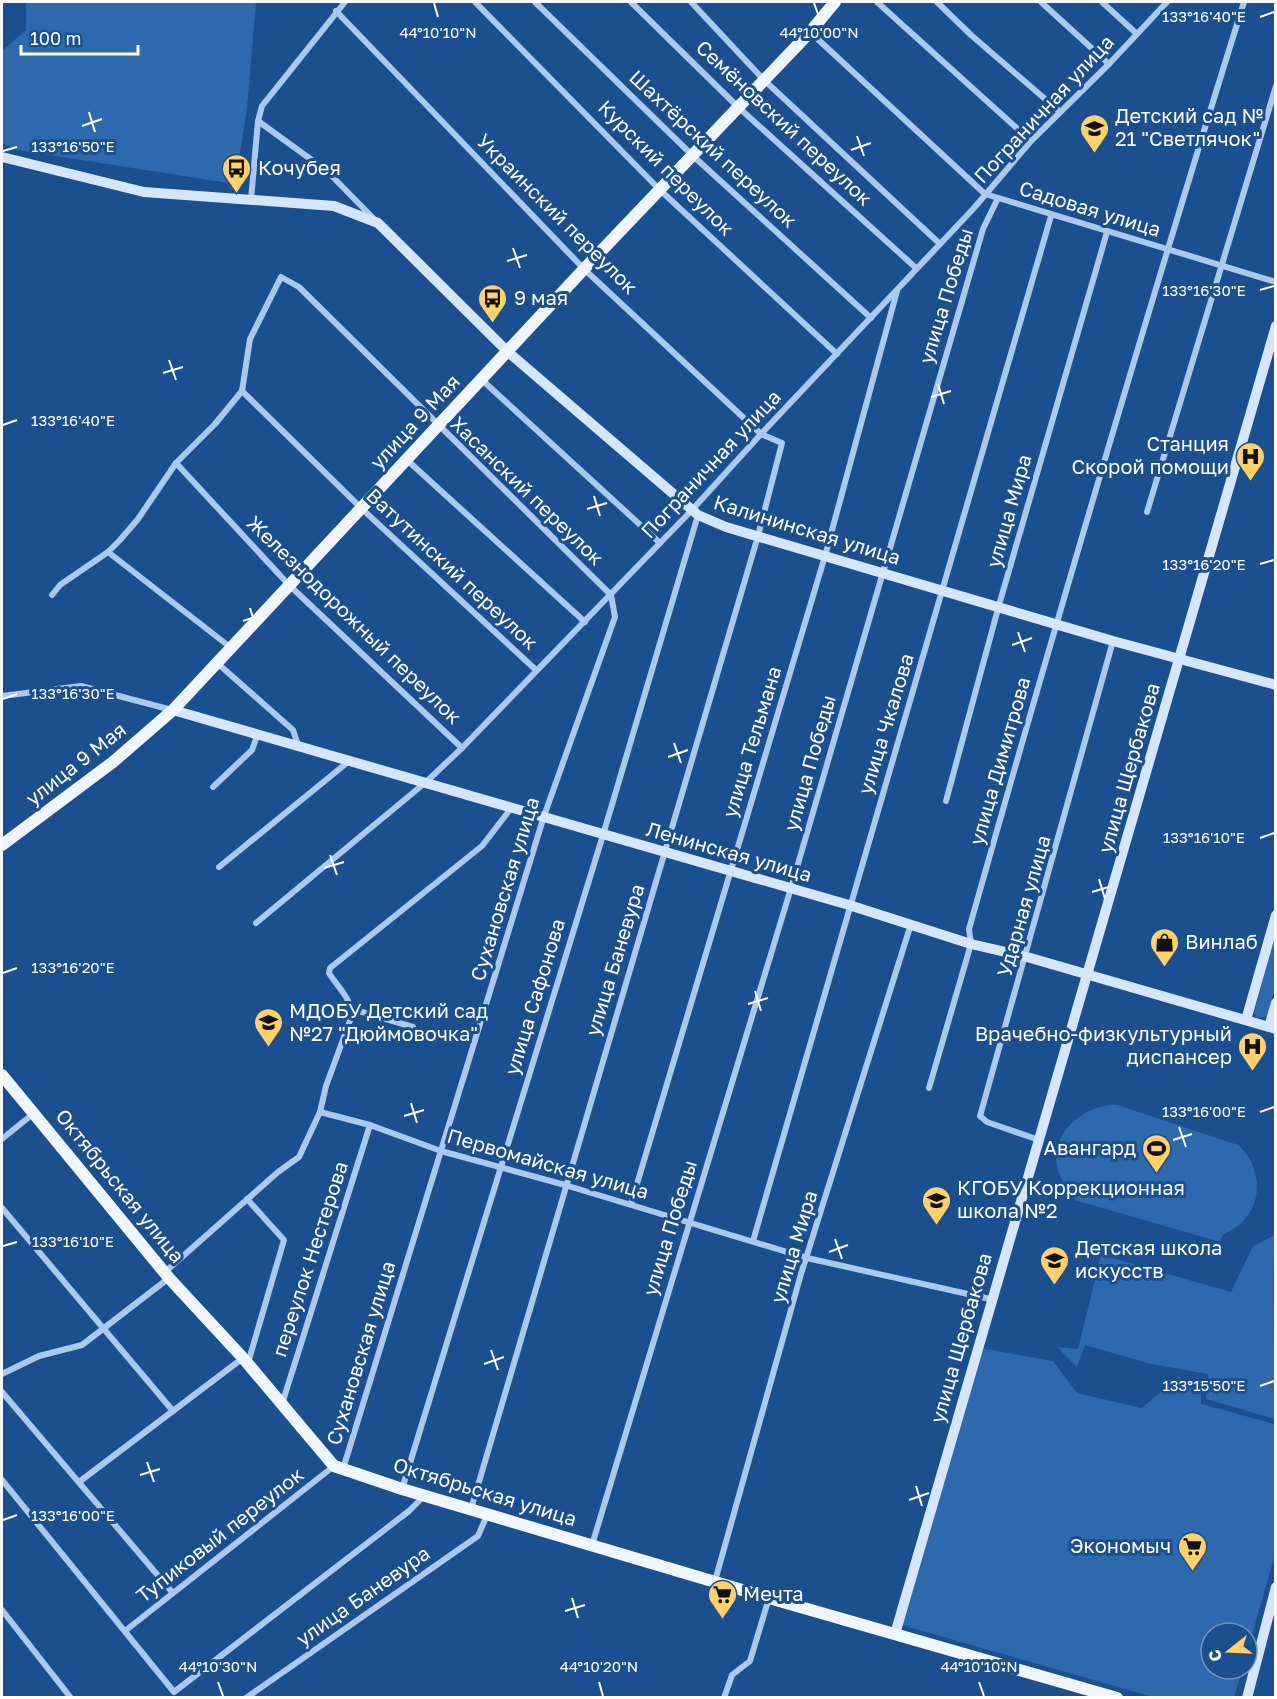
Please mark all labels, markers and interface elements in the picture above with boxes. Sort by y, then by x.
text: 133°16'40"E [1162,7,1246,25]
scale bar [21,18,138,56]
text: 44°10'10"N [399,23,477,41]
text: 44°10'00"N [779,23,859,41]
text: 100 m [30,27,81,49]
street label: Пограничная улица [968,29,1118,187]
street label: Семёновский переулок [692,35,878,210]
street label: Шахтёрский переулок [625,64,802,232]
street label: Курский переулок [594,95,739,240]
place label: Детский сад № 21 "Светлячок" [1115,103,1263,150]
school or university icon: Детский сад № 21 "Светлячок" [1078,112,1110,154]
street label: Украинский переулок [473,128,643,298]
text: 133°16'50"E [31,137,115,155]
bus stop icon: Кочубея [221,152,253,194]
place label: Кочубея [258,155,341,179]
street label: Садовая улица [1017,175,1164,241]
street label: улица Победы [913,225,977,366]
text: 133°16'30"E [1162,281,1246,299]
bus stop icon: 9 мая [477,282,509,324]
place label: 9 мая [514,285,568,309]
street label: улица 9 Мая [364,369,464,474]
street label: Пограничная улица [635,384,785,542]
text: 133°16'40"E [31,411,115,429]
street label: Хасанский переулок [446,411,609,570]
place label: Станция Скорой помощи [1071,431,1229,478]
hospital icon: Станция Скорой помощи [1234,440,1266,482]
street label: улица Мира [980,451,1036,570]
street label: Ватутинский переулок [362,483,543,654]
street label: Калининская улица [711,489,904,569]
street label: Железнодорожный переулок [242,510,467,728]
text: 133°16'20"E [1162,555,1246,573]
street label: улица Чкалова [852,650,918,797]
street label: улица Тельмана [717,663,785,820]
street label: улица Димитрова [964,674,1035,848]
street label: улица Щербакова [1092,680,1164,856]
text: 133°16'30"E [31,684,115,702]
street label: улица Победы [778,692,840,834]
street label: улица 9 Мая [20,717,130,810]
street label: Сухановская улица [465,794,543,984]
street label: Ленинская улица [644,816,815,886]
text: 133°16'10"E [1163,828,1245,846]
street label: Ударная улица [991,832,1055,979]
street label: улица Баневура [580,881,649,1039]
street label: улица Сафонова [499,916,569,1078]
shop icon: Винлаб [1148,926,1180,968]
place label: Винлаб [1185,929,1258,953]
text: 133°16'20"E [31,958,115,976]
place label: МДОБУ Детский сад №27 "Дюймовочка" [289,998,488,1045]
school or university icon: МДОБУ Детский сад №27 "Дюймовочка" [252,1006,284,1048]
place label: Врачебно-физкультурный диспансер [975,1021,1232,1068]
hospital icon: Врачебно-физкультурный диспансер [1237,1030,1269,1072]
text: 133°16'00"E [1162,1102,1246,1120]
street label: Октябрьская улица [51,1104,190,1267]
street label: Первомайская улица [445,1123,652,1203]
sports icon: Авангард [1141,1132,1173,1174]
place label: Авангард [1044,1135,1136,1159]
street label: улица Победы [637,1157,701,1298]
street label: переулок Нестерова [266,1158,352,1359]
place label: КГОБУ Коррекционная школа №2 [957,1175,1185,1222]
school or university icon: КГОБУ Коррекционная школа №2 [920,1184,952,1226]
street label: улица Мира [765,1187,822,1306]
text: 133°16'10"E [32,1232,114,1250]
place label: Детская школа искусств [1075,1235,1222,1282]
school or university icon: Детская школа искусств [1038,1244,1070,1286]
street label: улица Щербакова [924,1250,996,1426]
street label: Сухановская улица [321,1258,399,1448]
text: 133°15'50"E [1163,1376,1245,1394]
street label: Октябрьская улица [391,1452,580,1530]
street label: Тупиковый переулок [131,1461,308,1607]
text: 133°16'00"E [31,1506,115,1524]
supermarket icon: Экономыч [1176,1530,1208,1572]
place label: Экономыч [1070,1533,1171,1557]
street label: улица Баневура [291,1540,434,1650]
supermarket icon: Мечта [706,1578,738,1620]
place label: Мечта [743,1581,804,1605]
north arrow [1199,1621,1259,1681]
text: С [1203,1647,1226,1664]
text: 44°10'30"N [179,1657,257,1675]
text: 44°10'20"N [560,1657,638,1675]
text: 44°10'10"N [940,1657,1018,1675]

